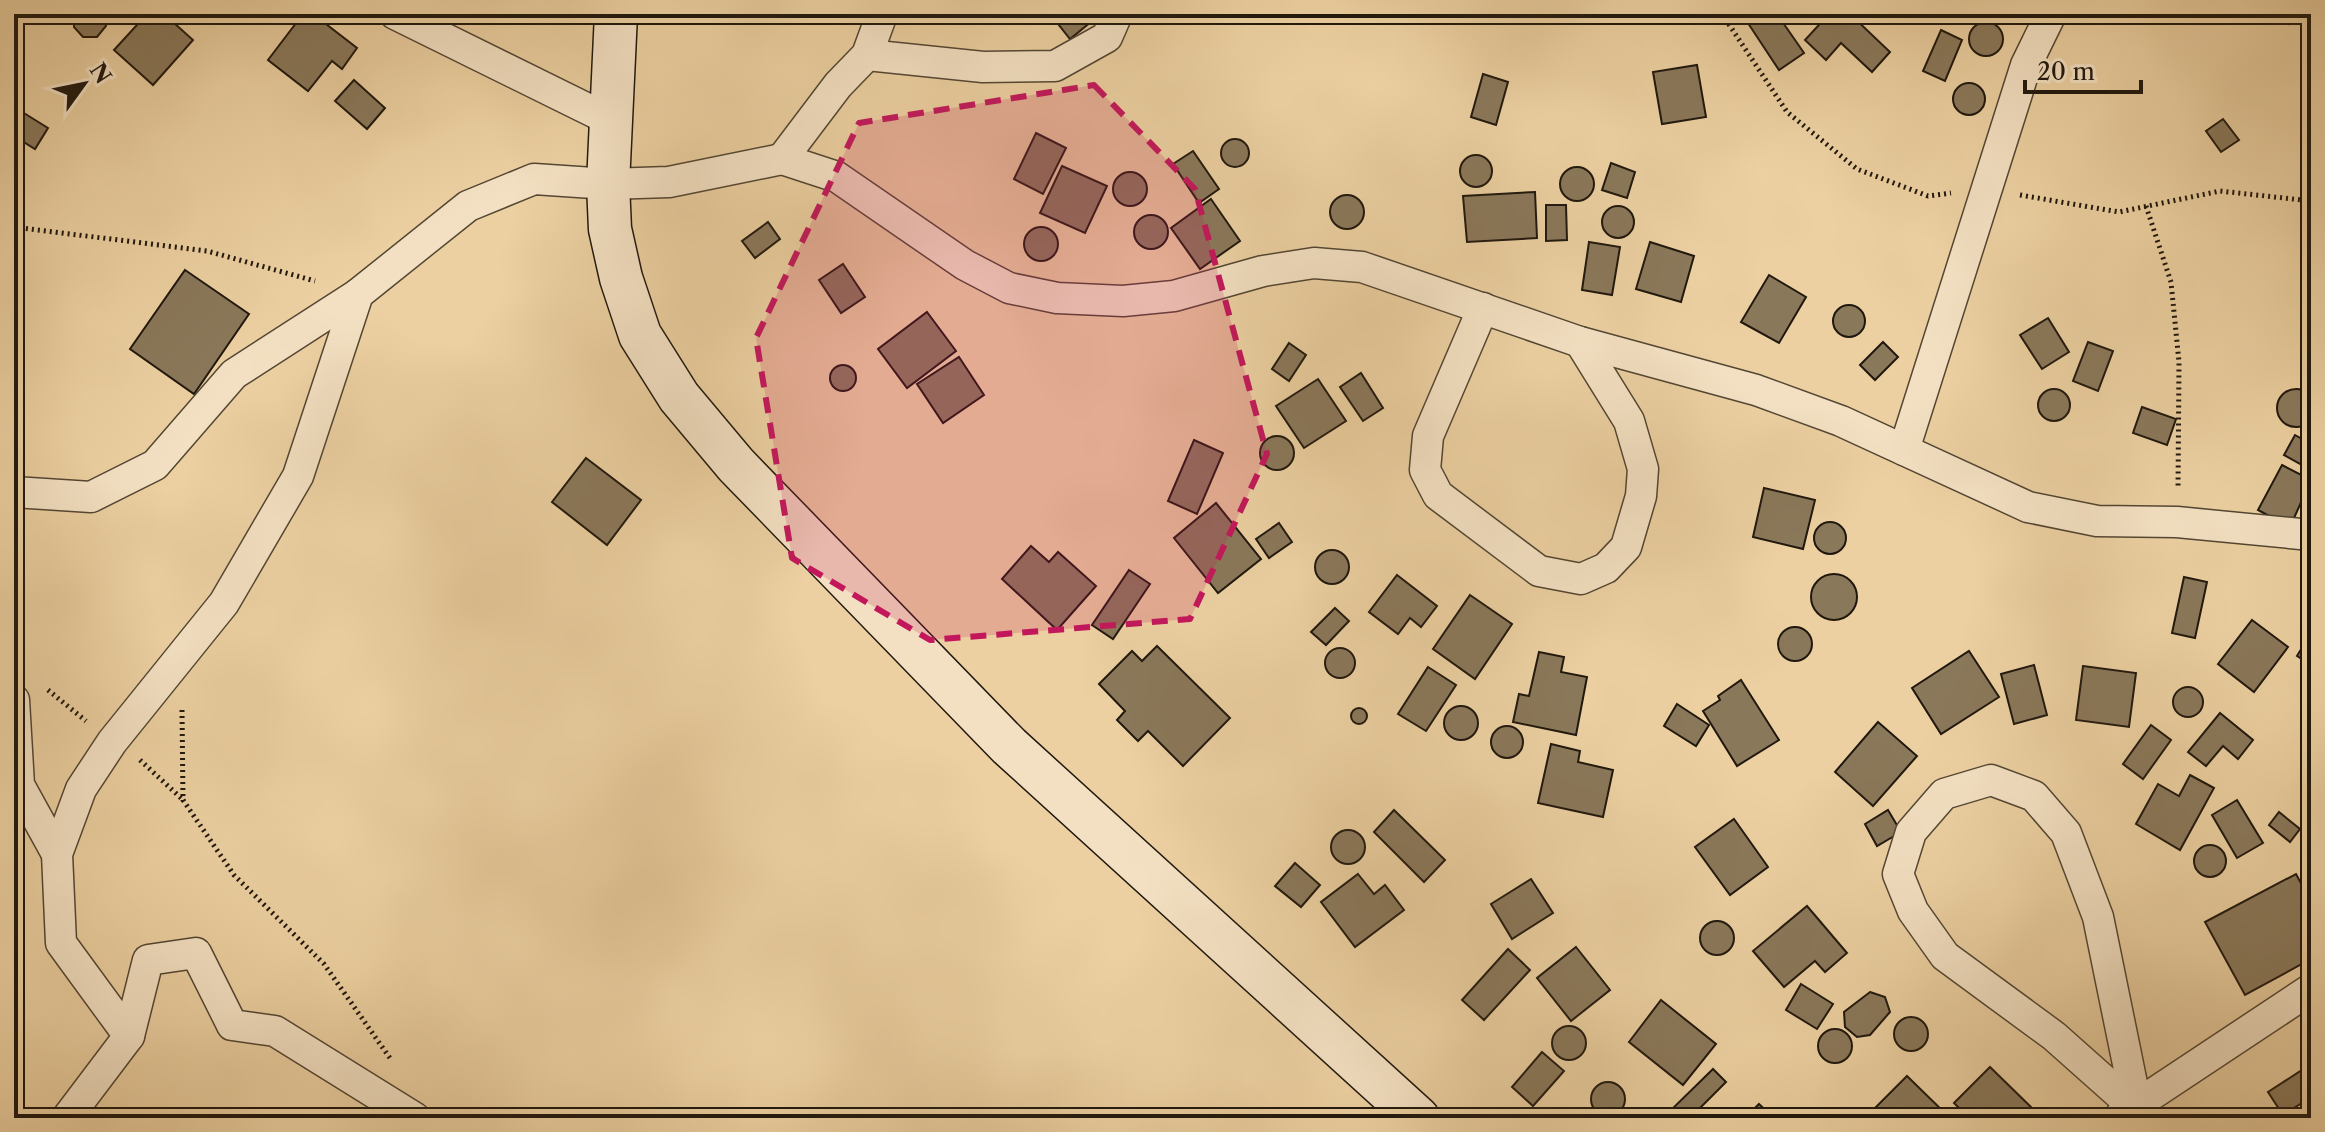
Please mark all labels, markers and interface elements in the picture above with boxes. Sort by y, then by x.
north arrow [44,44,124,124]
scale bar [2025,44,2141,94]
text: 20 m [2037,57,2095,86]
text: N [84,58,117,89]

